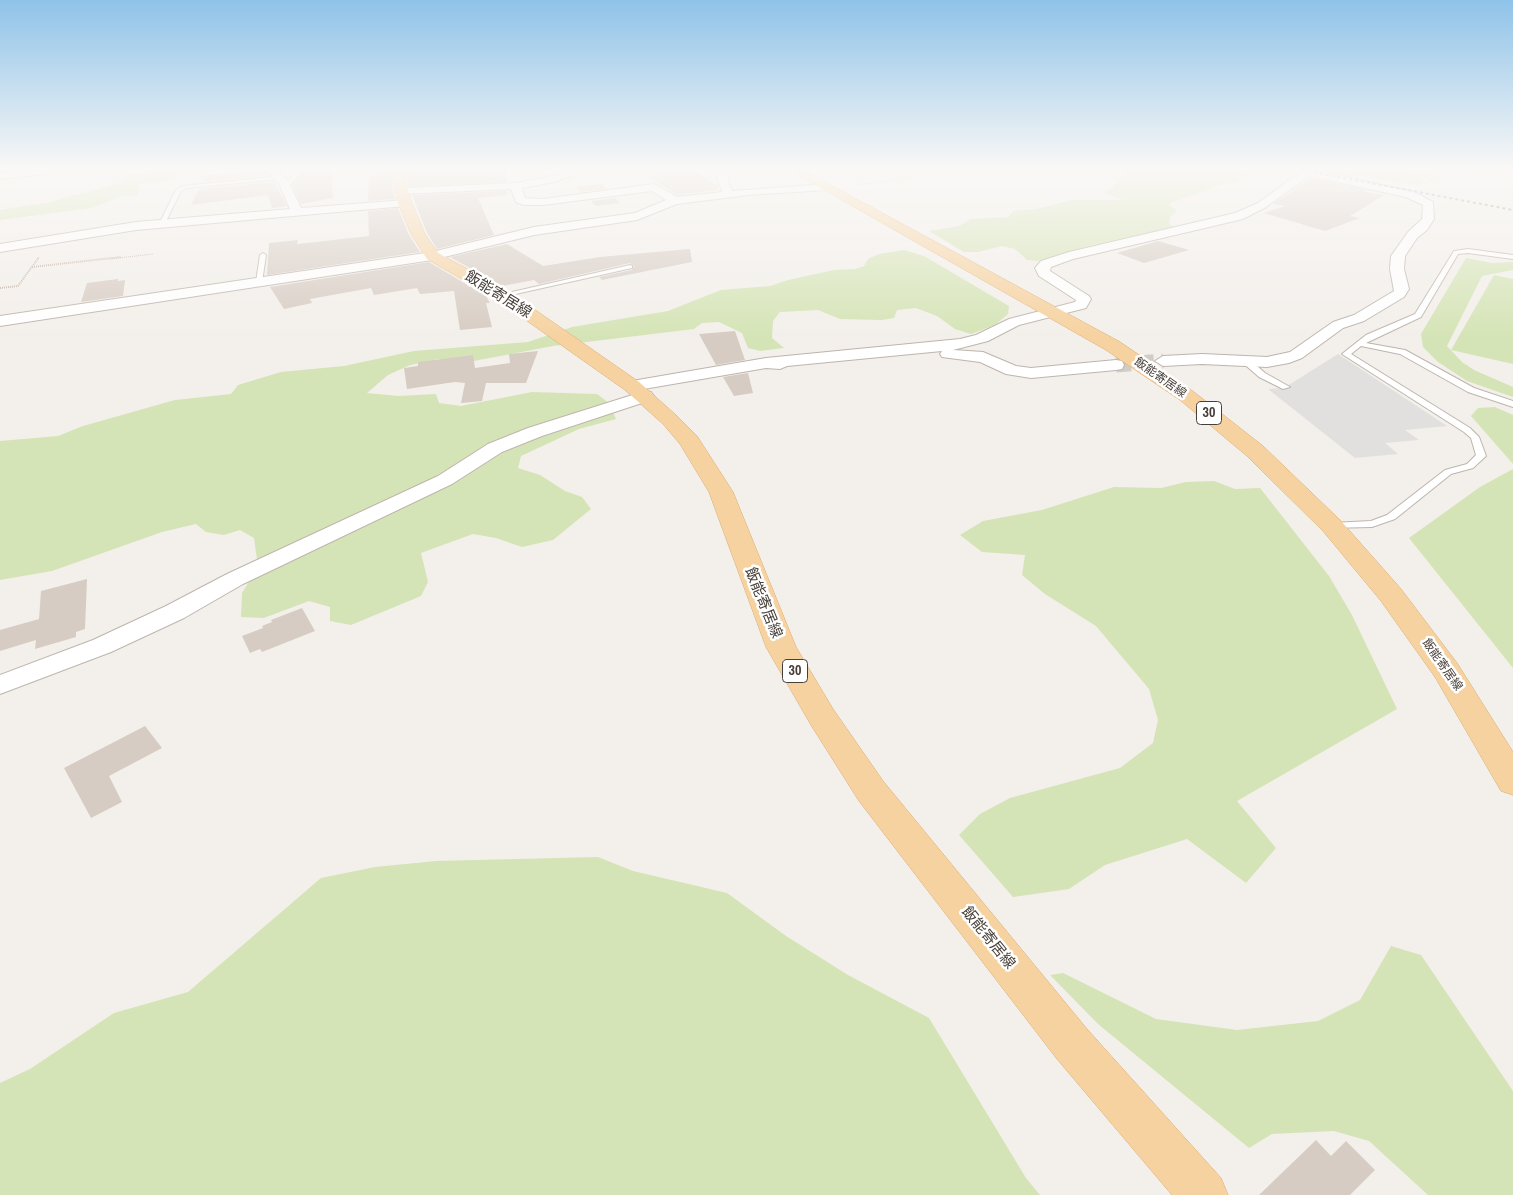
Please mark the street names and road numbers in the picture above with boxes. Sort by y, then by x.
street label: 飯能寄居線 [461,267,535,323]
street label: 飯能寄居線 [1131,355,1189,401]
road number: 30 [1196,402,1222,424]
street label: 飯能寄居線 [741,565,785,641]
street label: 飯能寄居線 [1419,636,1465,694]
road number: 30 [782,659,808,682]
street label: 飯能寄居線 [957,903,1019,973]

